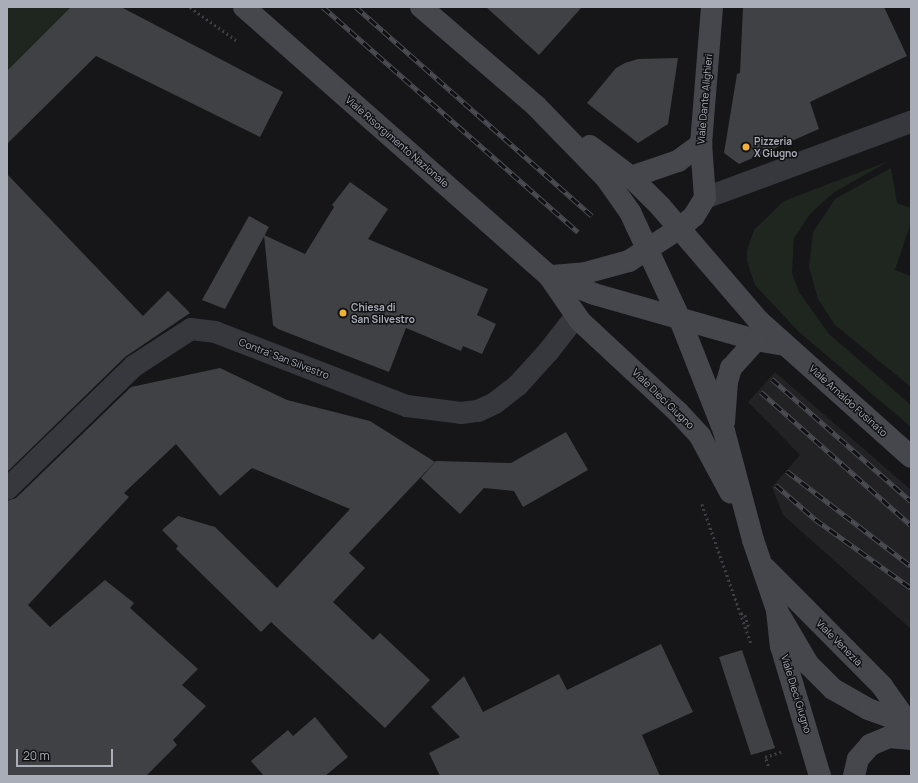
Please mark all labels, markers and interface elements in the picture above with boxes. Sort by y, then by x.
street label: Viale Dante Alighieri [695,53,715,145]
street label: Viale Risorgimento Nazionale [343,94,451,190]
place label: Pizzeria X Giugno [754,135,797,158]
marker: Pizzeria X Giugno [741,142,751,152]
place label: Chiesa di San Silvestro [351,301,415,324]
marker: Chiesa di San Silvestro [338,308,348,318]
street label: Contra' San Silvestro [237,336,331,382]
street label: Viale Arnaldo Fusinato [806,363,890,439]
street label: Viale Dieci Giugno [629,366,697,432]
street label: Viale Venezia [814,618,864,668]
street label: Viale Dieci Giugno [778,653,814,735]
scale bar [18,741,115,767]
text: 20 m [23,747,50,764]

